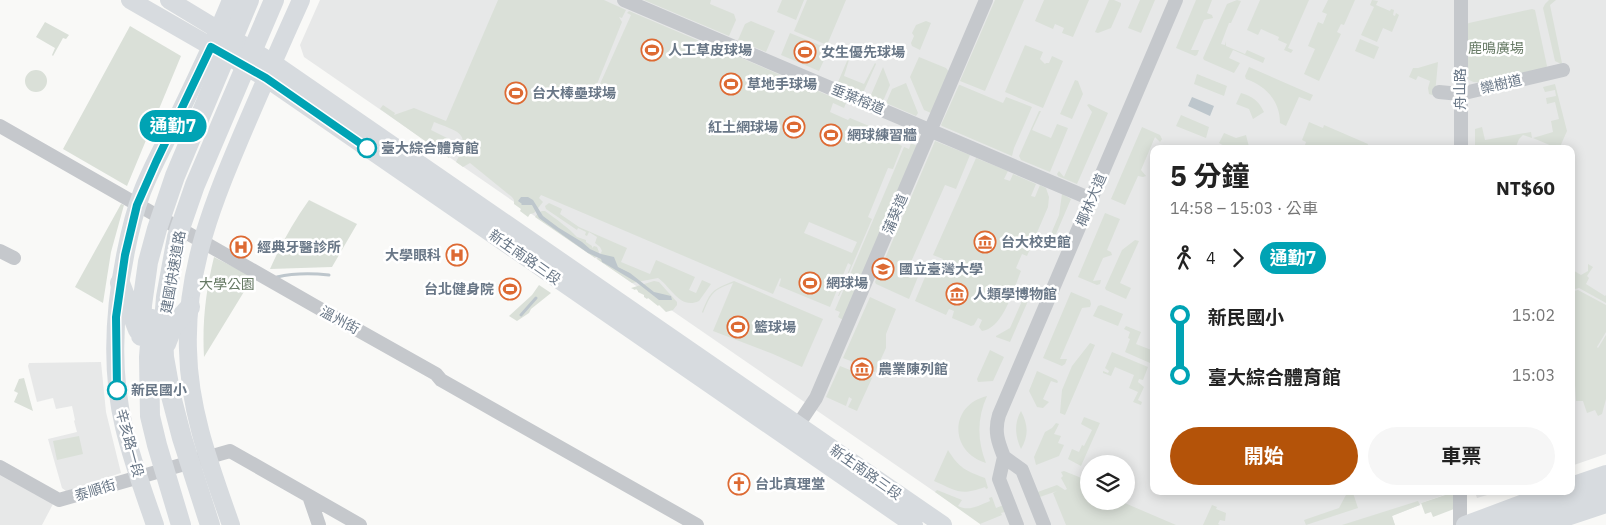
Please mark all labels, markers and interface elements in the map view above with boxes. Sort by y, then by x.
sports icon: 人工草皮球場 [640,38,664,62]
park label: 鹿鳴廣場 [1468,39,1524,57]
sports icon: 女生優先球場 [793,40,817,64]
place label: 人工草皮球場 [668,41,752,59]
place label: 女生優先球場 [821,43,905,61]
street label: 舟山路 [1451,68,1469,110]
street label: 欒樹道 [1479,71,1523,97]
sports icon: 草地手球場 [719,72,743,96]
place label: 草地手球場 [747,75,817,93]
street label: 垂葉榕道 [829,80,887,118]
sports icon: 台大棒壘球場 [504,81,528,105]
place label: 台大棒壘球場 [532,84,616,102]
line badge: 通勤7 [144,110,202,142]
text: 通勤7 [150,114,196,137]
sports icon: 紅土網球場 [782,115,806,139]
place label: 紅土網球場 [708,118,778,136]
sports icon: 網球練習牆 [819,123,843,147]
place label: 網球練習牆 [847,126,917,144]
marker: 臺大綜合體育館 [357,138,377,158]
place label: 臺大綜合體育館 [381,139,479,157]
text: 5 分鐘 [1170,157,1249,194]
street label: 椰林大道 [1072,171,1110,229]
text: NT$60 [1496,176,1555,200]
street label: 蒲葵道 [879,191,911,237]
text: 14:58 – 15:03 · 公車 [1170,198,1318,218]
street label: 新生南路三段 [485,226,565,288]
street label: 建國快速道路 [157,229,189,315]
museum icon: 台大校史館 [973,230,997,254]
place label: 台大校史館 [1001,233,1071,251]
hospital icon: 經典牙醫診所 [229,235,253,259]
place label: 經典牙醫診所 [257,238,341,256]
hospital icon: 大學眼科 [445,243,469,267]
icon: walk [1170,244,1198,272]
icon: forward [1224,244,1252,272]
place label: 大學眼科 [385,246,441,264]
text: 通勤7 [1270,246,1316,269]
text: 4 [1206,248,1216,268]
school or university icon: 國立臺灣大學 [871,257,895,281]
place label: 國立臺灣大學 [899,260,983,278]
sports icon: 網球場 [798,271,822,295]
place label: 網球場 [826,274,868,292]
park label: 大學公園 [199,275,255,293]
sports icon: 台北健身院 [498,277,522,301]
place label: 台北健身院 [424,280,494,298]
museum icon: 人類學博物館 [945,282,969,306]
place label: 人類學博物館 [973,285,1057,303]
street label: 溫州街 [317,302,363,338]
text: 新民國小 [1208,305,1284,329]
text: 15:02 [1512,305,1555,325]
sports icon: 籃球場 [726,315,750,339]
place label: 籃球場 [754,318,796,336]
museum icon: 農業陳列館 [850,357,874,381]
place label: 農業陳列館 [878,360,948,378]
text: 臺大綜合體育館 [1208,365,1341,389]
text: 15:03 [1512,365,1555,385]
marker: 新民國小 [107,380,127,400]
place label: 新民國小 [131,381,187,399]
street label: 辛亥路一段 [112,407,148,479]
button: 開始 [1170,427,1358,485]
button: 車票 [1368,427,1555,485]
street label: 新生南路三段 [826,441,906,503]
map controls [1080,455,1135,510]
button: layers [1080,455,1135,510]
church icon: 台北真理堂 [727,472,751,496]
street label: 泰順街 [72,475,118,505]
place label: 台北真理堂 [755,475,825,493]

